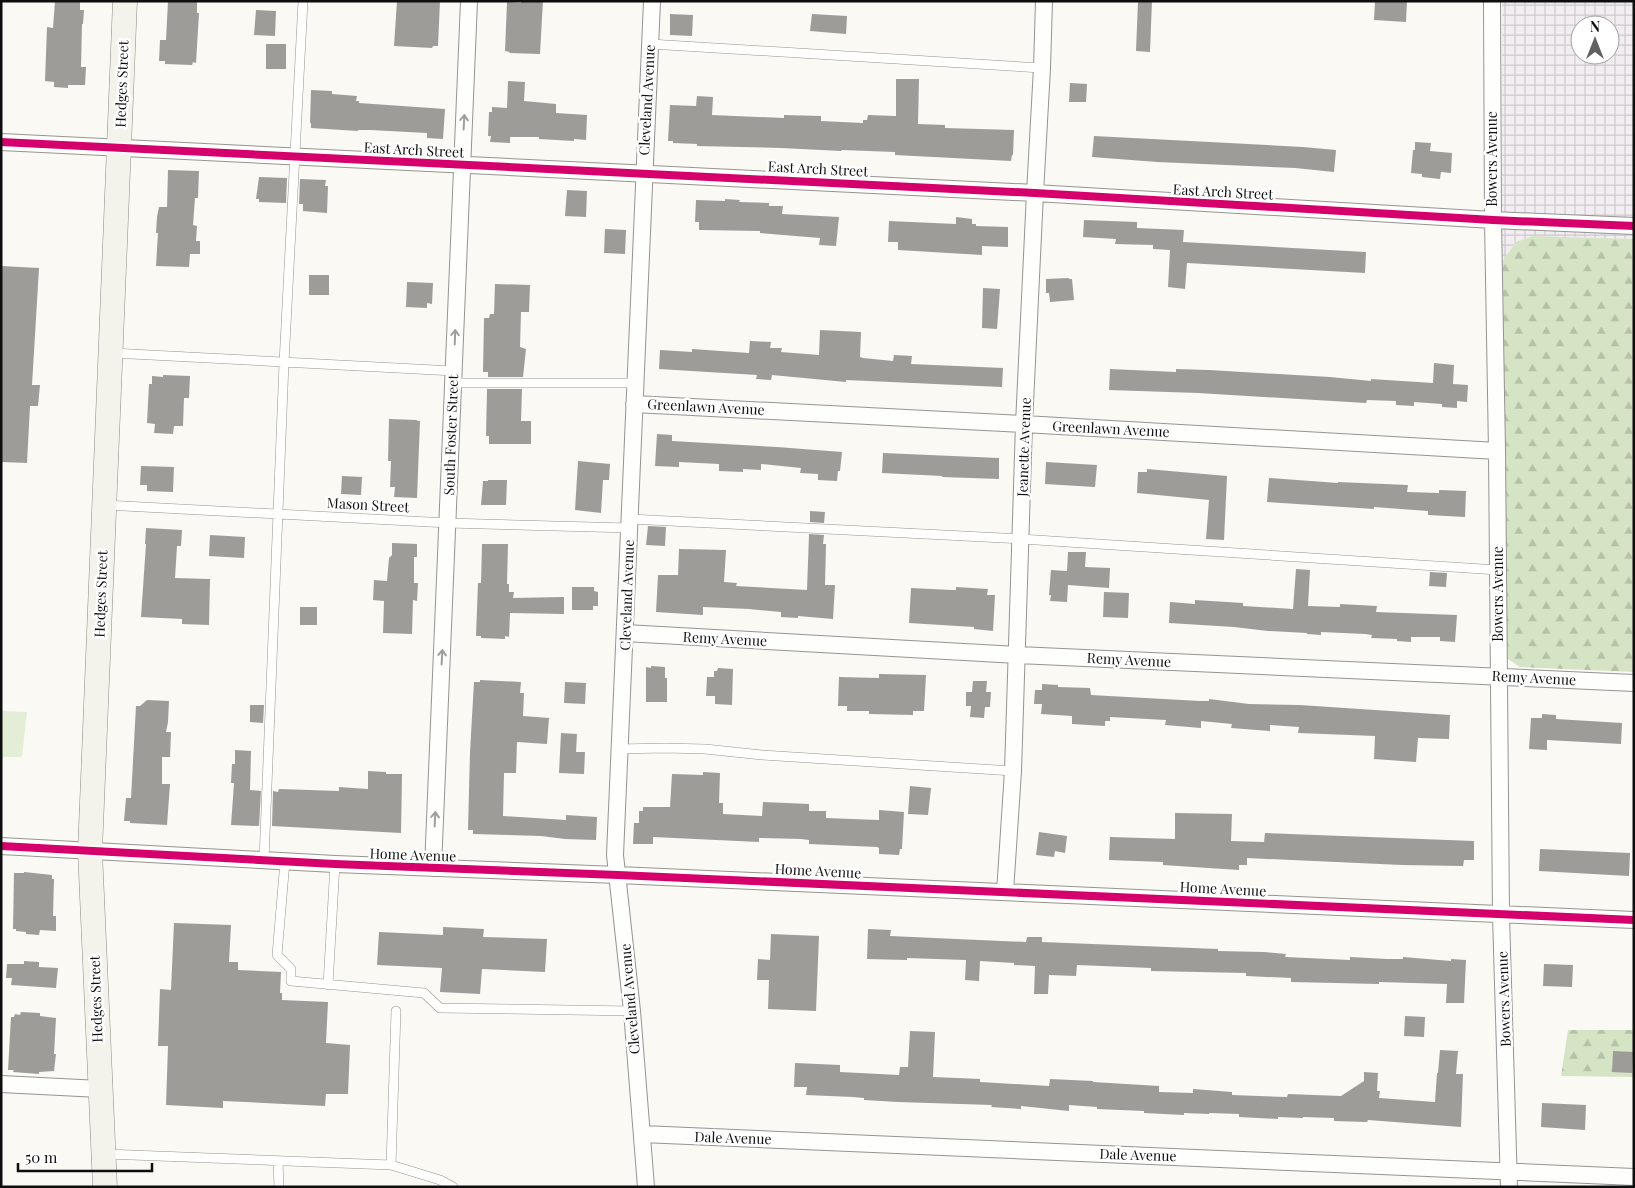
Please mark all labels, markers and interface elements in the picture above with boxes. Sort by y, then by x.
north arrow [1570,15,1620,65]
text: N [1590,17,1600,36]
street label: Hedges Street [110,39,133,128]
street label: Cleveland Avenue [634,44,659,156]
street label: Bowers Avenue [1482,111,1501,207]
one-way arrow [459,115,468,131]
street label: East Arch Street [363,137,466,162]
street label: East Arch Street [767,156,870,181]
street label: East Arch Street [1172,179,1275,204]
one-way arrow [450,329,459,345]
street label: South Foster Street [439,373,462,496]
street label: Greenlawn Avenue [647,394,765,419]
street label: Jeanette Avenue [1012,397,1035,498]
street label: Greenlawn Avenue [1052,416,1170,441]
street label: Mason Street [326,493,411,516]
street label: Cleveland Avenue [615,539,638,651]
street label: Bowers Avenue [1488,546,1507,642]
street label: Hedges Street [89,549,112,638]
street label: Remy Avenue [682,627,768,650]
street label: Remy Avenue [1086,648,1172,671]
one-way arrow [438,649,447,665]
street label: Remy Avenue [1491,666,1577,689]
one-way arrow [430,812,440,828]
street label: Home Avenue [369,843,457,866]
street label: Home Avenue [774,859,862,882]
street label: Home Avenue [1179,877,1267,900]
street label: Cleveland Avenue [615,943,644,1055]
street label: Bowers Avenue [1492,951,1515,1047]
street label: Hedges Street [84,954,107,1043]
street label: Dale Avenue [694,1127,772,1148]
scale bar [18,1140,151,1172]
street label: Dale Avenue [1099,1144,1177,1165]
text: 50 m [25,1147,58,1167]

